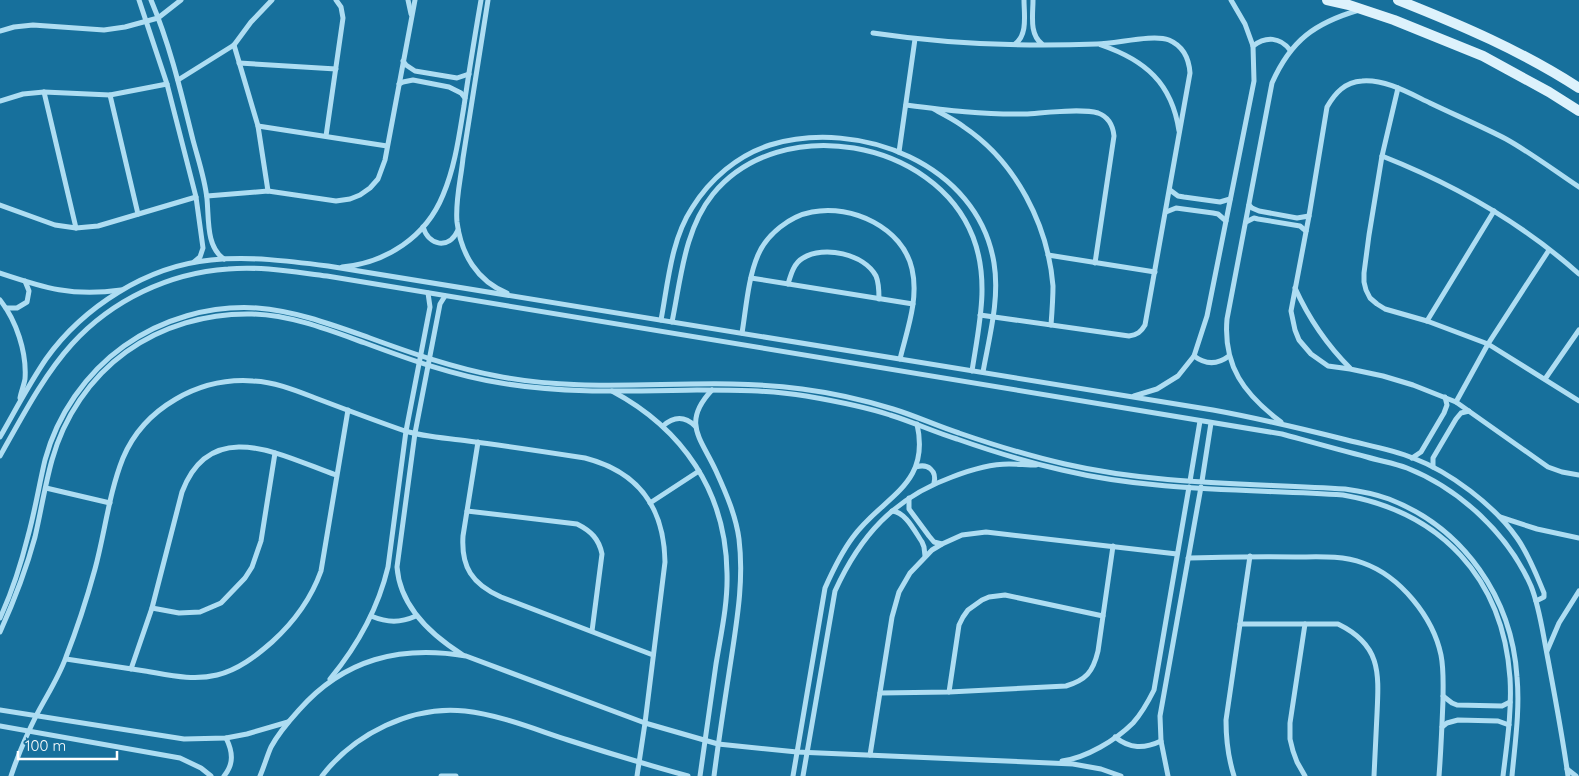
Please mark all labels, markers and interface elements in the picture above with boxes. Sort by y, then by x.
scale bar [18,728,116,760]
text: 100 m [25,736,66,755]

